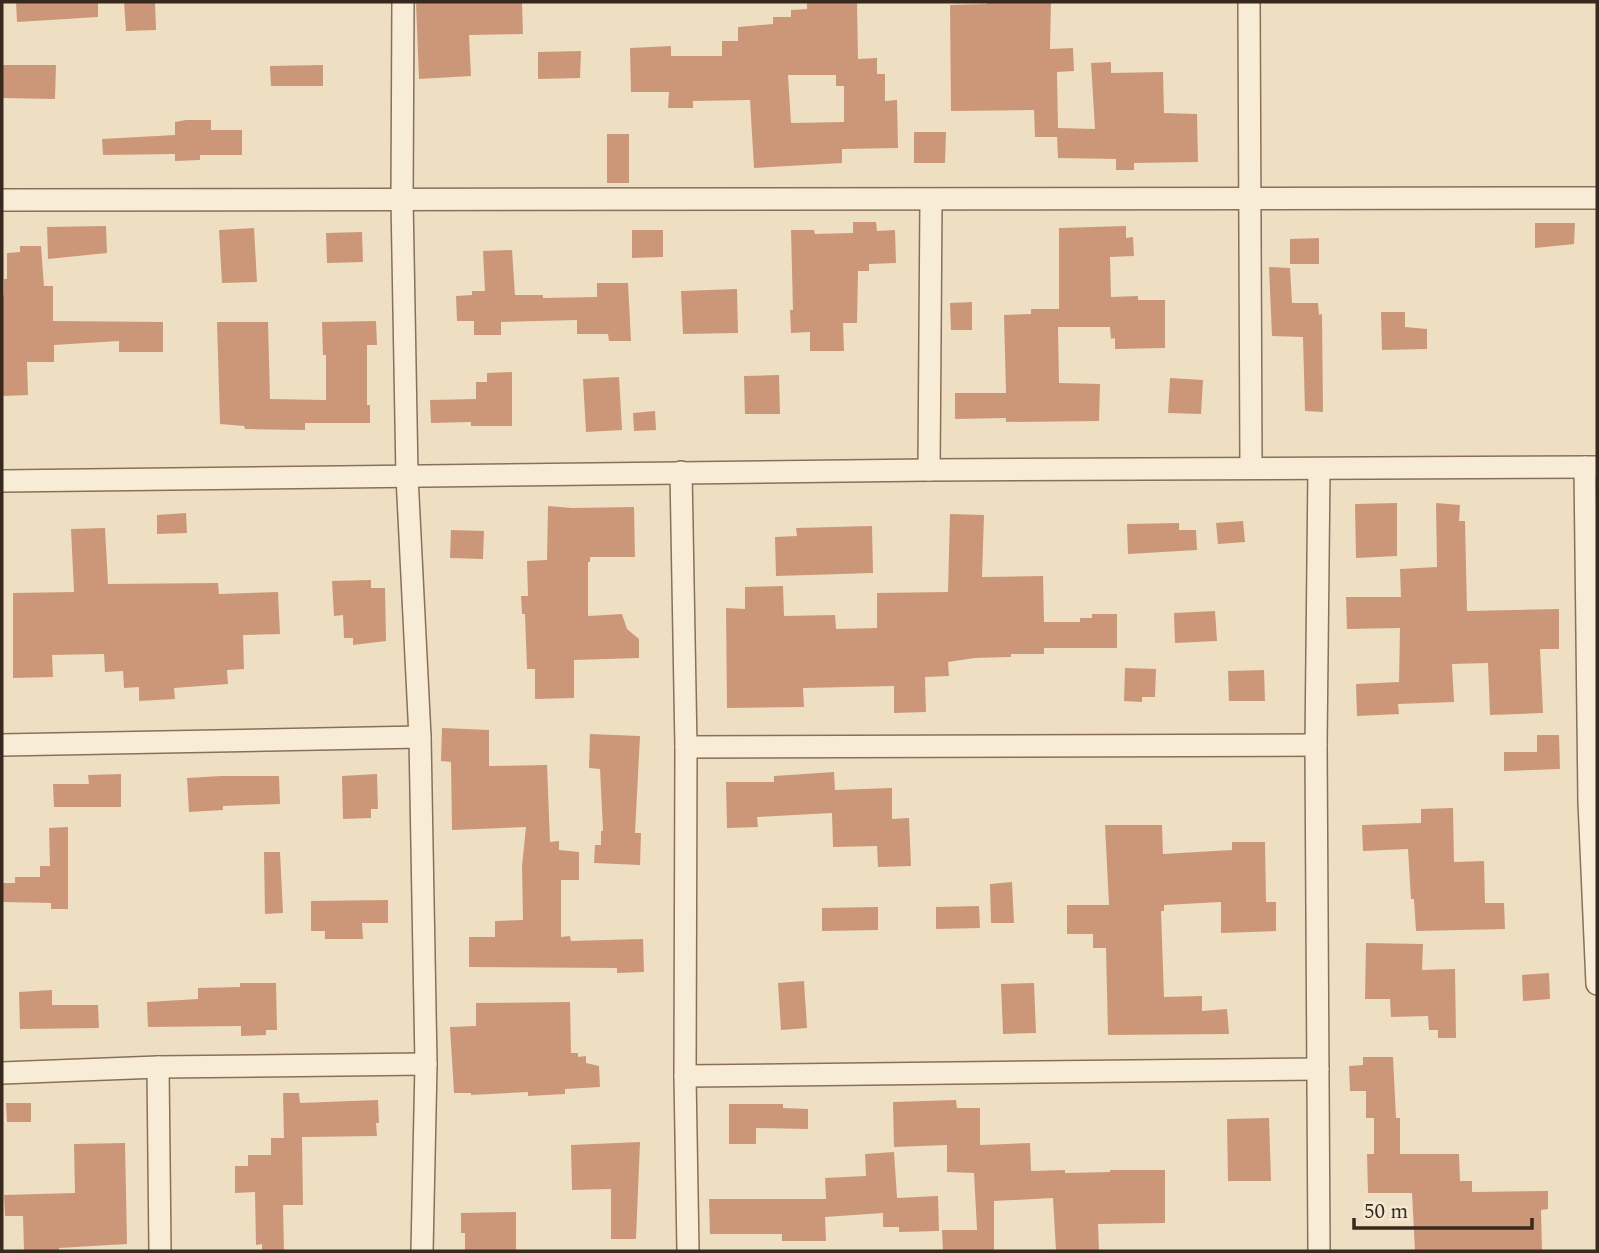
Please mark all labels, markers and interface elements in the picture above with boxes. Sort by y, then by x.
scale bar [1354,1186,1532,1230]
text: 50 m [1364,1196,1408,1228]

